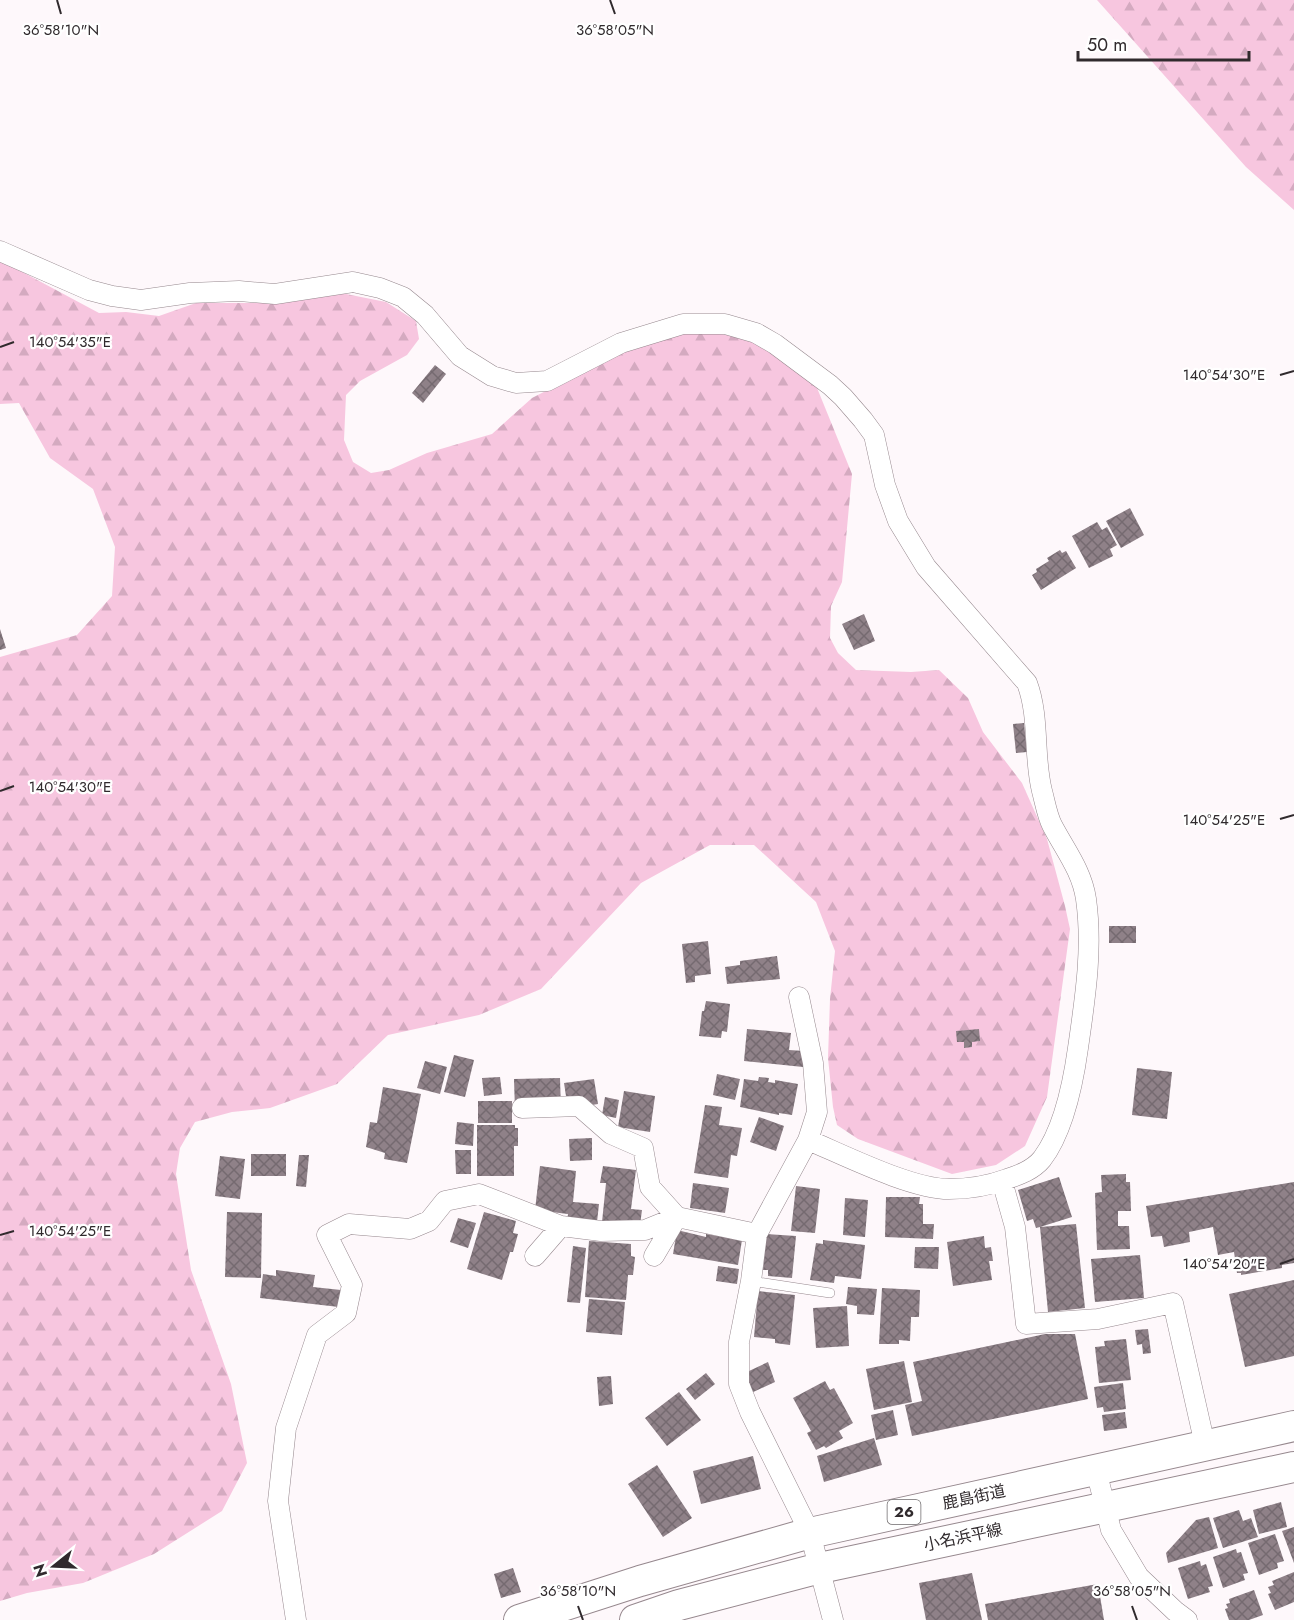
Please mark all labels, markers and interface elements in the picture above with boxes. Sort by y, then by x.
text: 36°58'10"N [23,19,99,41]
text: 36°58'05"N [576,19,654,41]
scale bar [1078,24,1249,62]
text: 50 m [1087,32,1127,58]
text: 140°54'35"E [29,331,111,353]
text: 140°54'30"E [1183,364,1265,386]
text: 140°54'30"E [29,776,111,798]
text: 140°54'25"E [1183,809,1265,831]
text: 140°54'25"E [29,1220,111,1242]
text: 140°54'20"E [1183,1253,1265,1275]
street label: 鹿島街道 [940,1479,1008,1515]
road number: 26 [888,1500,920,1524]
street label: 小名浜平線 [921,1517,1005,1557]
north arrow [24,1536,84,1596]
text: N [27,1561,53,1580]
text: 36°58'10"N [540,1580,616,1602]
text: 36°58'05"N [1093,1580,1171,1602]

